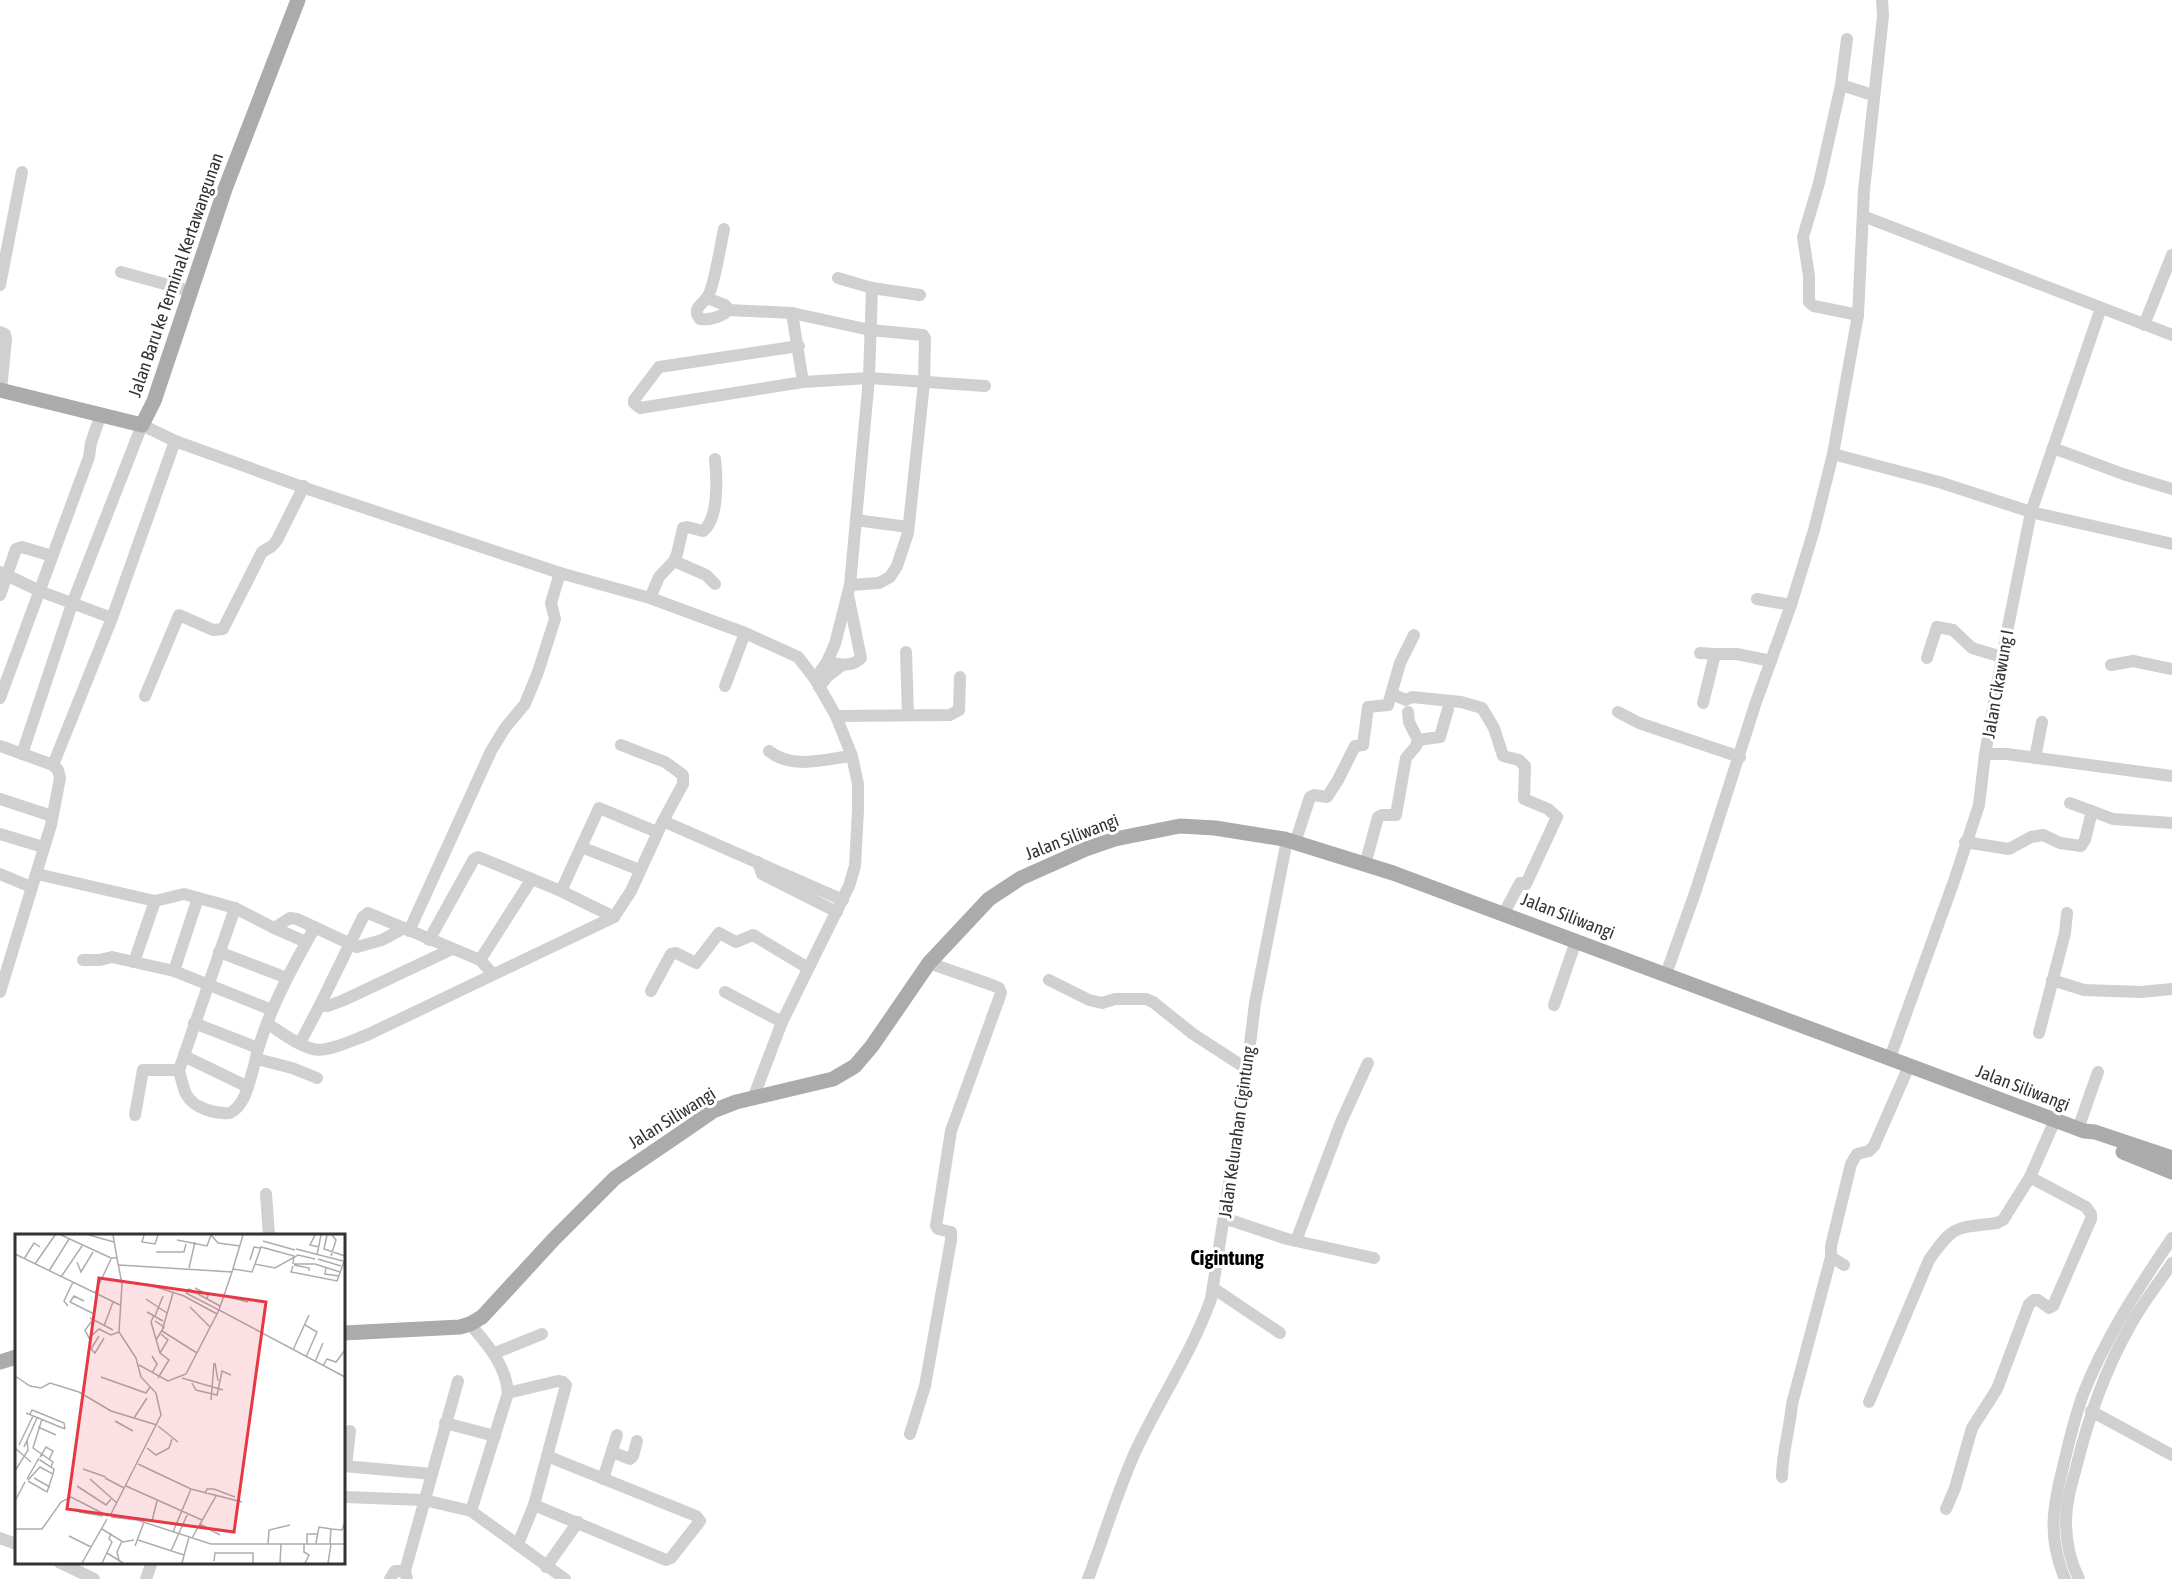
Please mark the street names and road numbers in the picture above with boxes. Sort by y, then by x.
street label: Jalan Baru ke Terminal Kertawangunan [124,150,227,400]
street label: Jalan Cikawung I [1978,628,2017,740]
street label: Jalan Siliwangi [1022,809,1122,864]
street label: Jalan Siliwangi [1518,888,1618,943]
street label: Jalan Kelurahan Cigintung [1214,1044,1259,1219]
street label: Jalan Siliwangi [1973,1060,2073,1115]
street label: Jalan Siliwangi [624,1083,719,1153]

